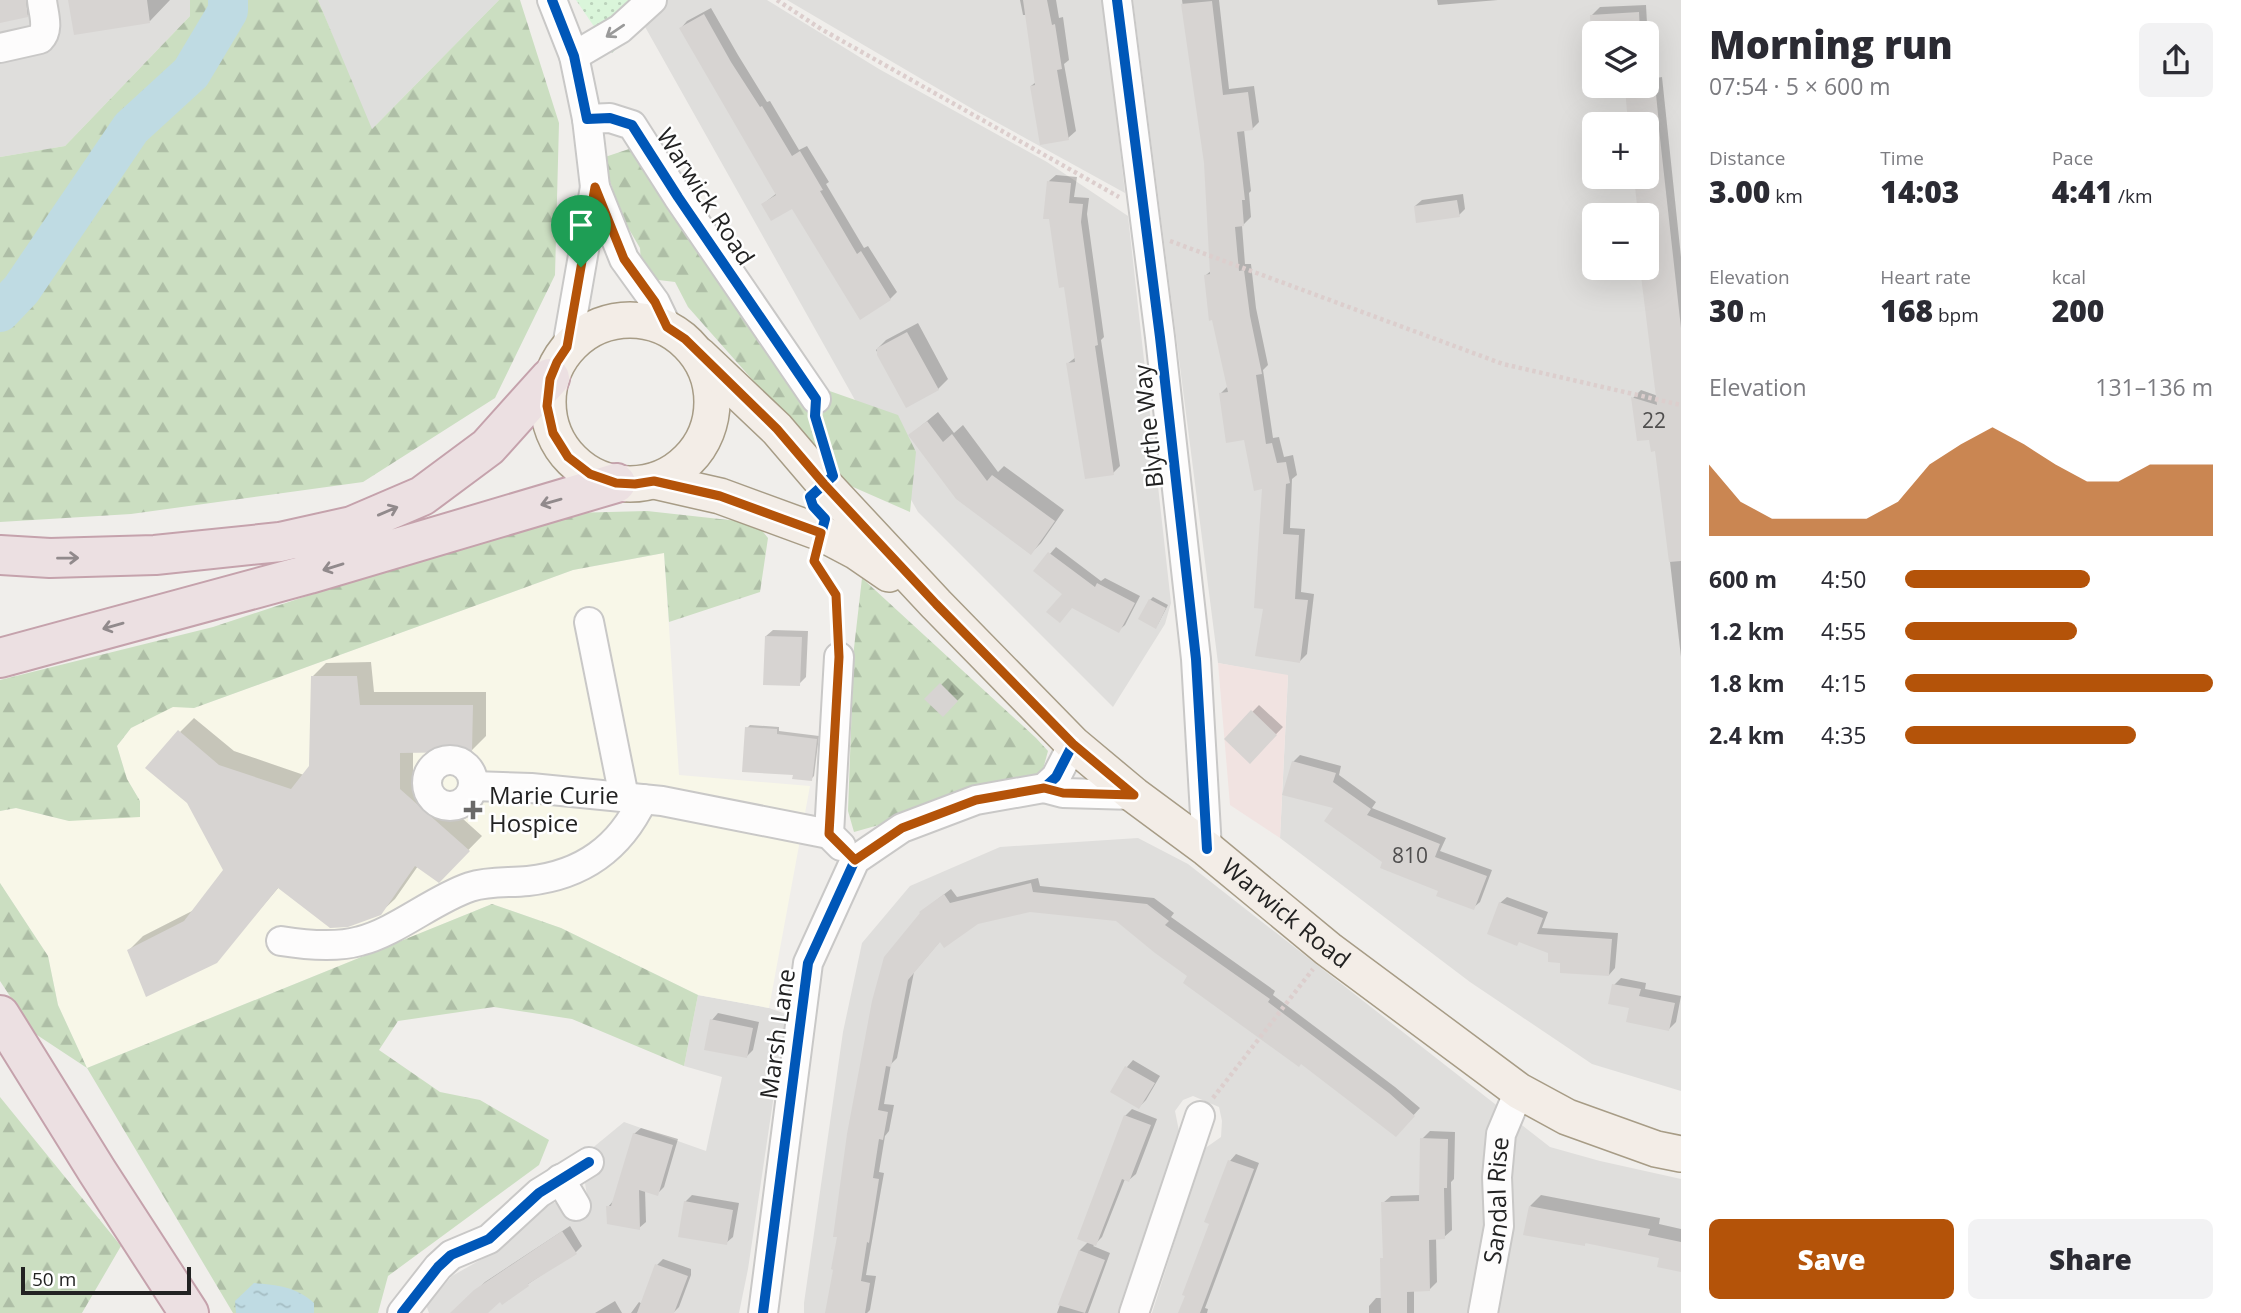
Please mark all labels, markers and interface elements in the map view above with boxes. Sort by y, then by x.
text: Morning run [1709,18,1953,70]
map controls [1582,21,1659,280]
button: layers [1582,21,1659,98]
button: share [2139,23,2213,97]
one-way arrow [606,24,626,38]
text: 07:54 · 5 × 600 m [1709,70,1891,102]
button: + [1582,112,1659,189]
street label: Warwick Road [650,121,763,271]
text: Distance [1709,145,1785,171]
text: Time [1880,145,1924,171]
text: Pace [2052,145,2093,171]
text: 3.00 [1709,171,1770,212]
text: 14:03 [1880,171,1959,212]
text: 4:41 [2052,171,2113,212]
text: km [1770,183,1803,209]
text: /km [2113,183,2153,209]
pin [551,195,611,267]
button: − [1582,203,1659,280]
icon: arrive [562,206,600,244]
text: Elevation [1709,264,1790,290]
text: Heart rate [1880,264,1971,290]
text: kcal [2052,264,2086,290]
text: 30 [1709,290,1744,331]
text: 168 [1880,290,1933,331]
text: 200 [2052,290,2104,331]
text: m [1744,302,1767,328]
text: bpm [1933,302,1979,328]
street label: Blythe Way [1125,362,1170,490]
text: Elevation [1709,371,1807,403]
text: 131–136 m [2095,371,2213,403]
house number: 22 [1642,406,1666,434]
one-way arrow [540,496,562,509]
one-way arrow [377,504,398,517]
one-way arrow [56,551,79,564]
one-way arrow [322,562,344,574]
text: 600 m [1709,563,1777,595]
text: 4:50 [1821,563,1867,595]
text: 1.2 km [1709,615,1785,647]
text: 4:55 [1821,615,1867,647]
one-way arrow [102,621,124,634]
text: 1.8 km [1709,667,1785,699]
text: 4:15 [1821,667,1867,699]
text: 2.4 km [1709,719,1785,751]
text: 4:35 [1821,719,1867,751]
place label: Marie Curie Hospice [489,778,619,839]
marker: Marie Curie Hospice [463,800,483,820]
house number: 810 [1392,841,1428,869]
street label: Warwick Road [1215,850,1358,975]
street label: Marsh Lane [751,967,802,1101]
street label: Sandal Rise [1474,1135,1516,1266]
button: Save [1709,1219,1954,1299]
button: Share [1968,1219,2213,1299]
scale bar [21,1264,191,1296]
text: 50 m [32,1266,76,1292]

